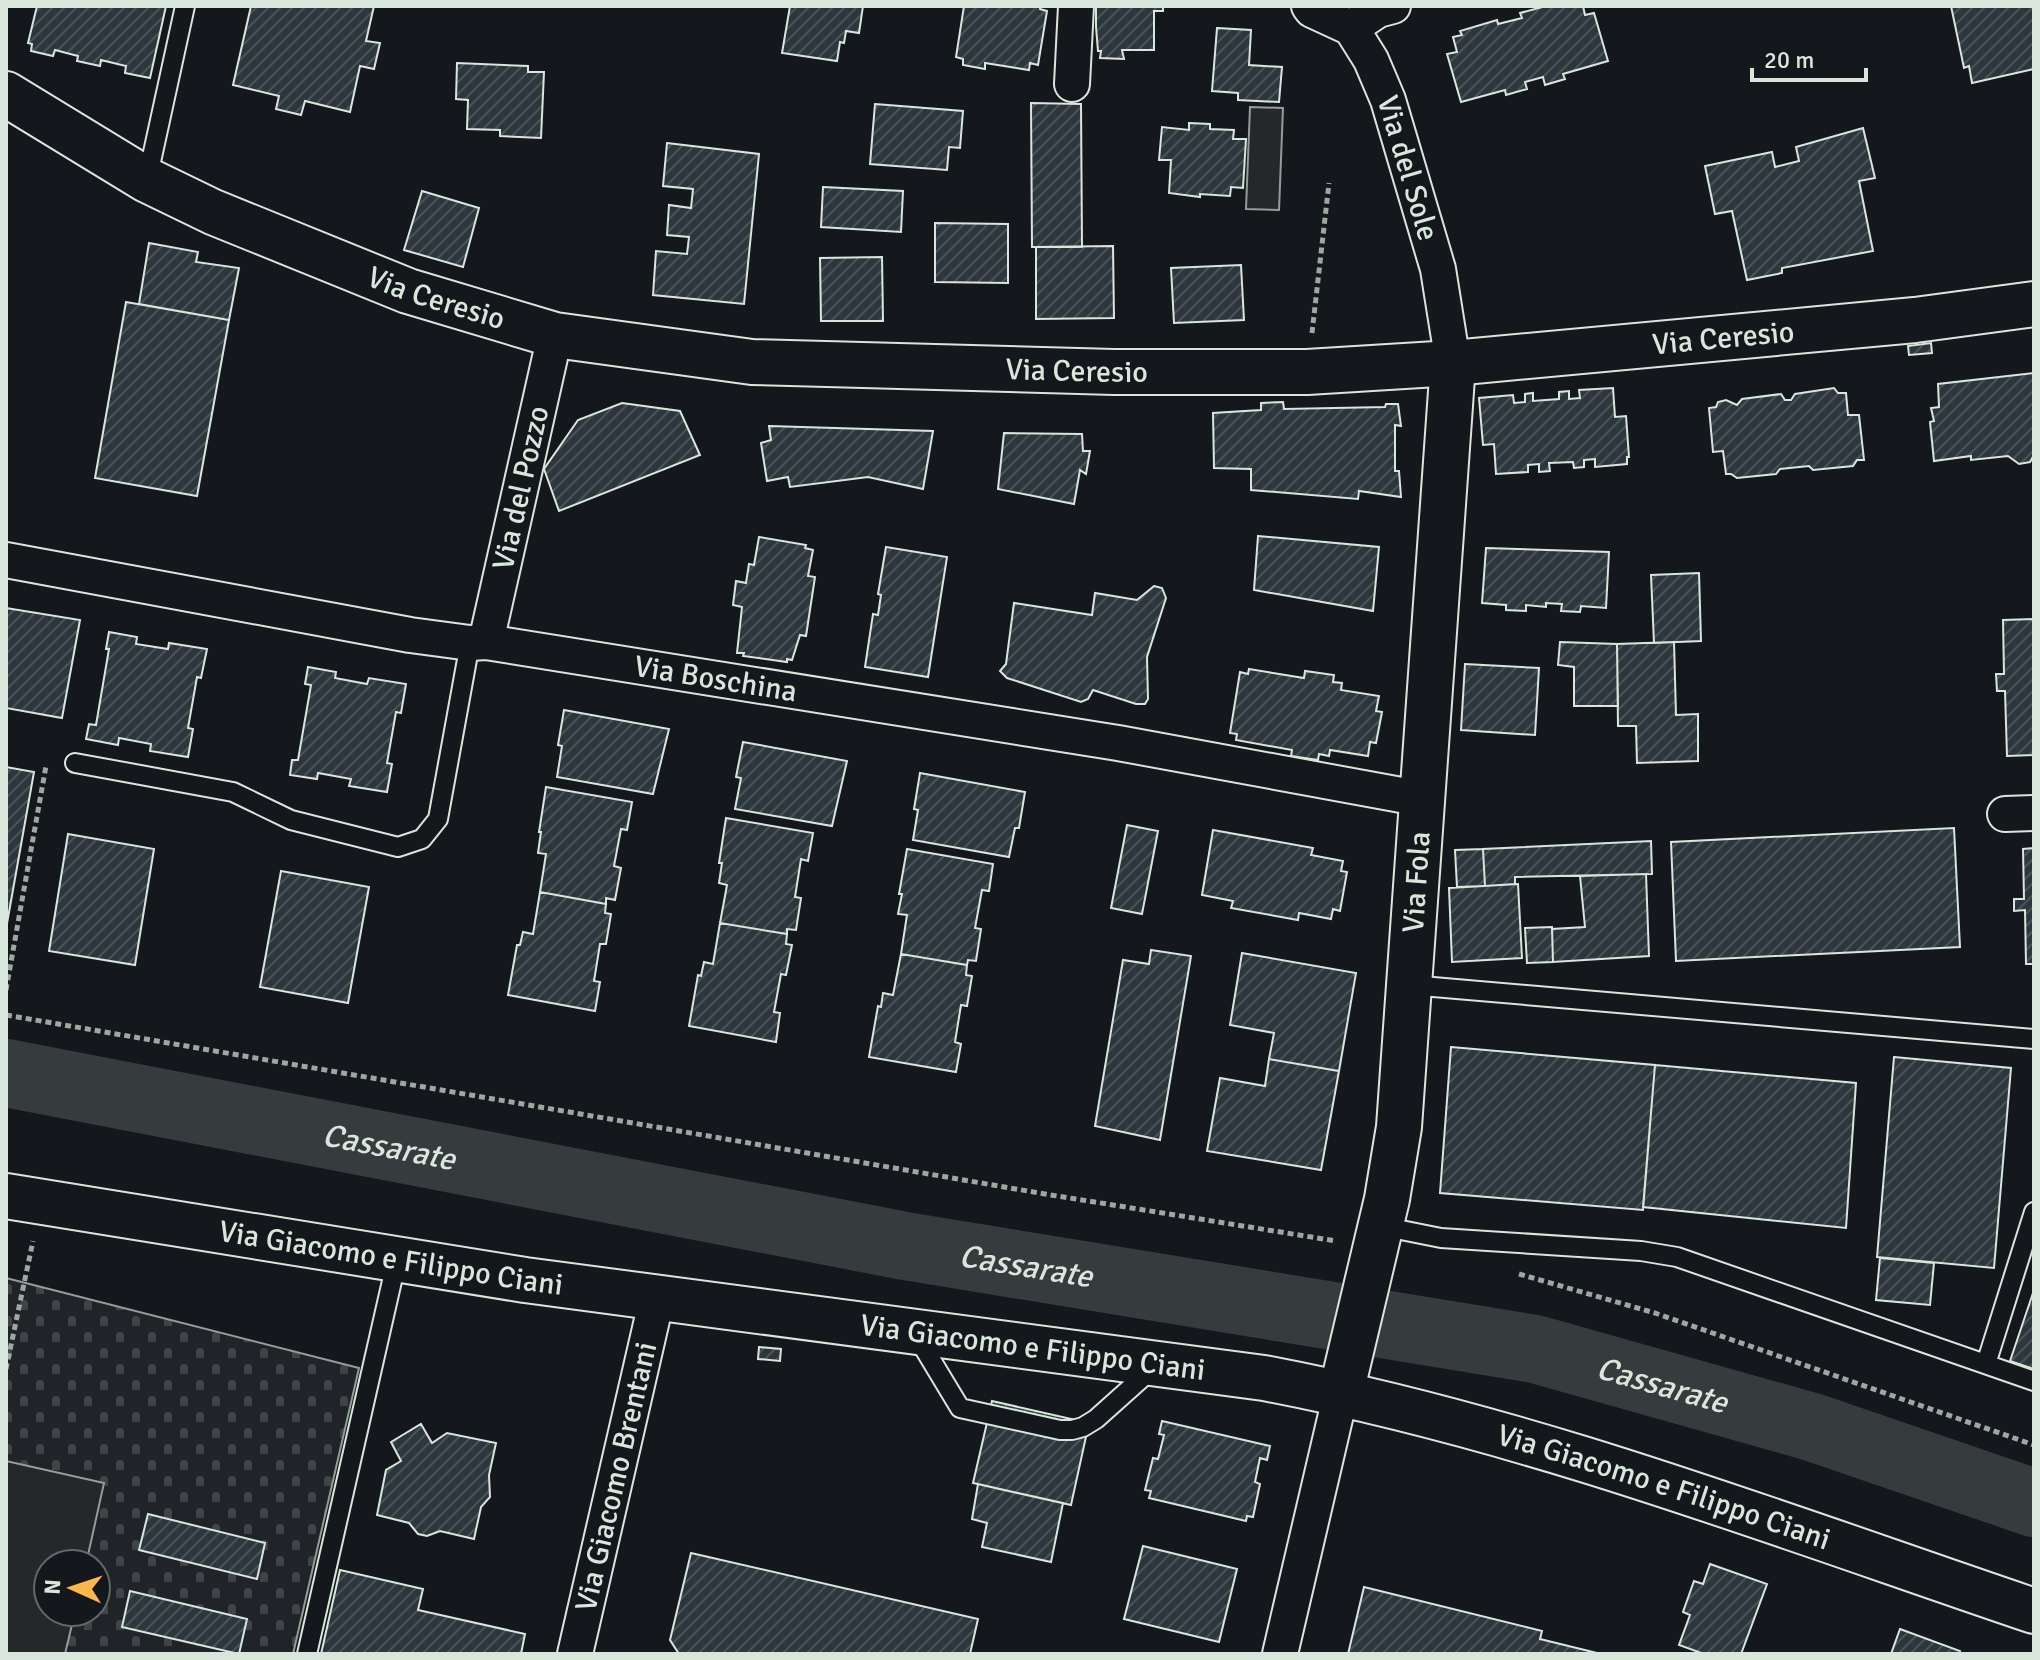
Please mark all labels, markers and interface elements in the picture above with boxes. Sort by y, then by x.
scale bar [1752,32,1866,82]
text: 20 m [1764,45,1814,75]
street label: Via del Sole [1369,91,1447,245]
street label: Via Ceresio [362,258,509,338]
street label: Via Ceresio [1651,313,1796,363]
street label: Via Ceresio [1005,351,1148,391]
street label: Via del Pozzo [485,402,557,573]
street label: Via Boschina [631,648,800,710]
street label: Via Fola [1395,830,1439,934]
water label: Cassarate [319,1115,460,1179]
street label: Via Giacomo e Filippo Ciani [216,1213,565,1304]
water label: Cassarate [957,1236,1097,1297]
street label: Via Giacomo e Filippo Ciani [858,1307,1208,1389]
street label: Via Giacomo Brentani [567,1338,665,1615]
water label: Cassarate [1592,1348,1734,1423]
street label: Via Giacomo e Filippo Ciani [1493,1417,1835,1558]
north arrow [32,1548,112,1628]
text: N [39,1579,66,1595]

